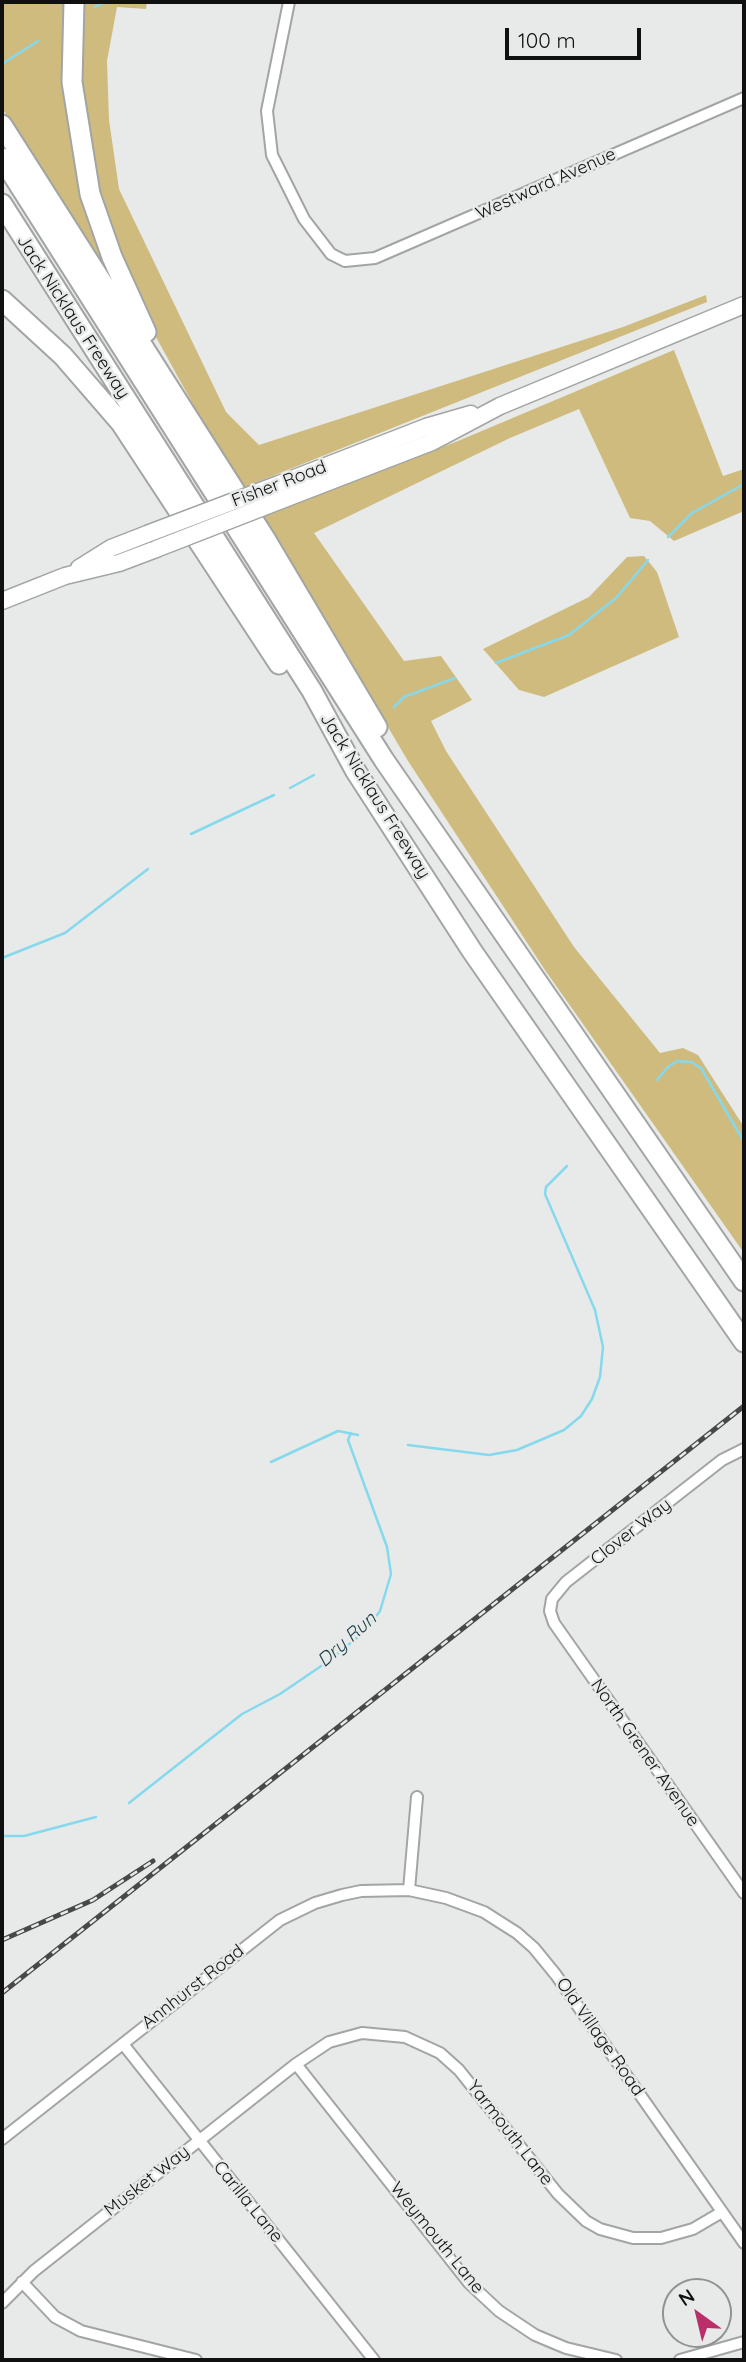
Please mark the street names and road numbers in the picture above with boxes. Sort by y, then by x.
street label: Westward Avenue [473,143,619,225]
street label: Jack Nicklaus Freeway [12,231,134,403]
street label: Fisher Road [229,456,329,512]
street label: Jack Nicklaus Freeway [315,709,435,883]
street label: Clover Way [586,1494,676,1570]
street label: North Grener Avenue [586,1675,704,1831]
street label: Annhurst Road [138,1940,248,2034]
street label: Old Village Road [551,1974,649,2100]
street label: Yarmouth Lane [462,2076,558,2190]
street label: Musket Way [100,2141,194,2221]
street label: Carilla Lane [209,2157,287,2247]
street label: Weymouth Lane [385,2178,489,2298]

